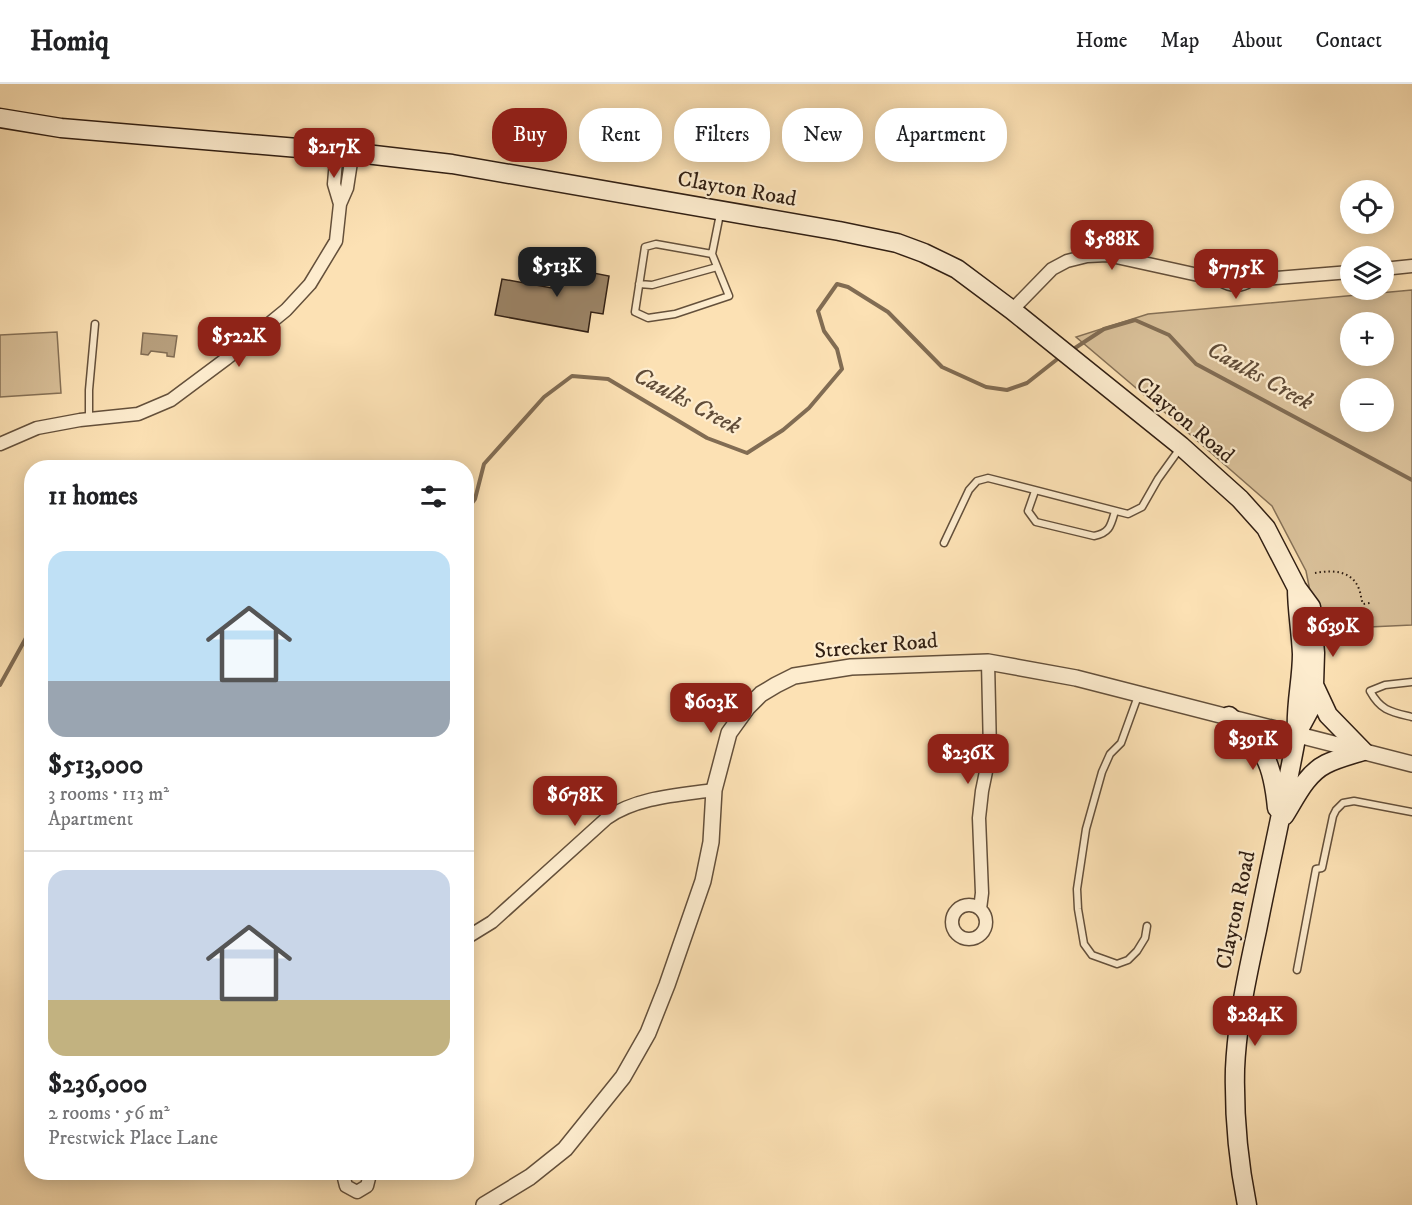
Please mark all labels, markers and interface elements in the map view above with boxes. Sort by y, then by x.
text: Homiq [30,24,109,59]
text: Home [1076,28,1128,54]
text: Map [1161,28,1199,54]
text: About [1232,28,1283,54]
text: Contact [1316,28,1382,54]
chip: Buy [492,108,567,162]
chip: Rent [579,108,662,162]
chip: Filters [674,108,770,162]
chip: New [782,108,863,162]
chip: Apartment [875,108,1007,162]
pin: $217K [292,128,376,179]
text: $217K [308,135,360,160]
street label: Clayton Road [675,165,799,213]
map controls [1340,180,1394,432]
button: locate [1340,180,1394,234]
pin: $588K [1070,220,1154,271]
text: $588K [1085,227,1139,252]
button: layers [1340,246,1394,300]
pin: $513K [515,247,599,298]
pin: $775K [1194,249,1278,300]
text: $513K [532,254,582,279]
text: $775K [1208,256,1264,281]
button: + [1340,312,1394,366]
pin: $522K [197,317,281,368]
text: $522K [212,324,266,349]
water label: Caulks Creek [1202,335,1318,417]
water label: Caulks Creek [628,360,746,442]
street label: Clayton Road [1130,371,1240,469]
button: − [1340,378,1394,432]
text: 11 homes [48,480,138,513]
icon: filters [417,480,450,513]
icon: home [195,590,303,698]
pin: $639K [1291,607,1375,658]
text: $639K [1307,614,1359,639]
street label: Strecker Road [813,627,939,665]
pin: $603K [669,683,753,734]
text: $603K [684,690,738,715]
pin: $391K [1211,720,1295,771]
text: $391K [1228,727,1278,752]
pin: $236K [926,734,1010,785]
text: $236K [942,741,994,766]
text: $513,000 [48,749,143,782]
pin: $678K [533,776,617,827]
text: 3 rooms · 113 m² [48,782,169,807]
text: $678K [547,783,603,808]
text: Apartment [48,807,133,832]
street label: Clayton Road [1210,848,1262,972]
icon: home [195,909,303,1017]
pin: $284K [1213,996,1297,1047]
text: $284K [1227,1003,1283,1028]
text: $236,000 [48,1068,147,1101]
text: 2 rooms · 56 m² [48,1101,170,1126]
text: Prestwick Place Lane [48,1126,218,1151]

